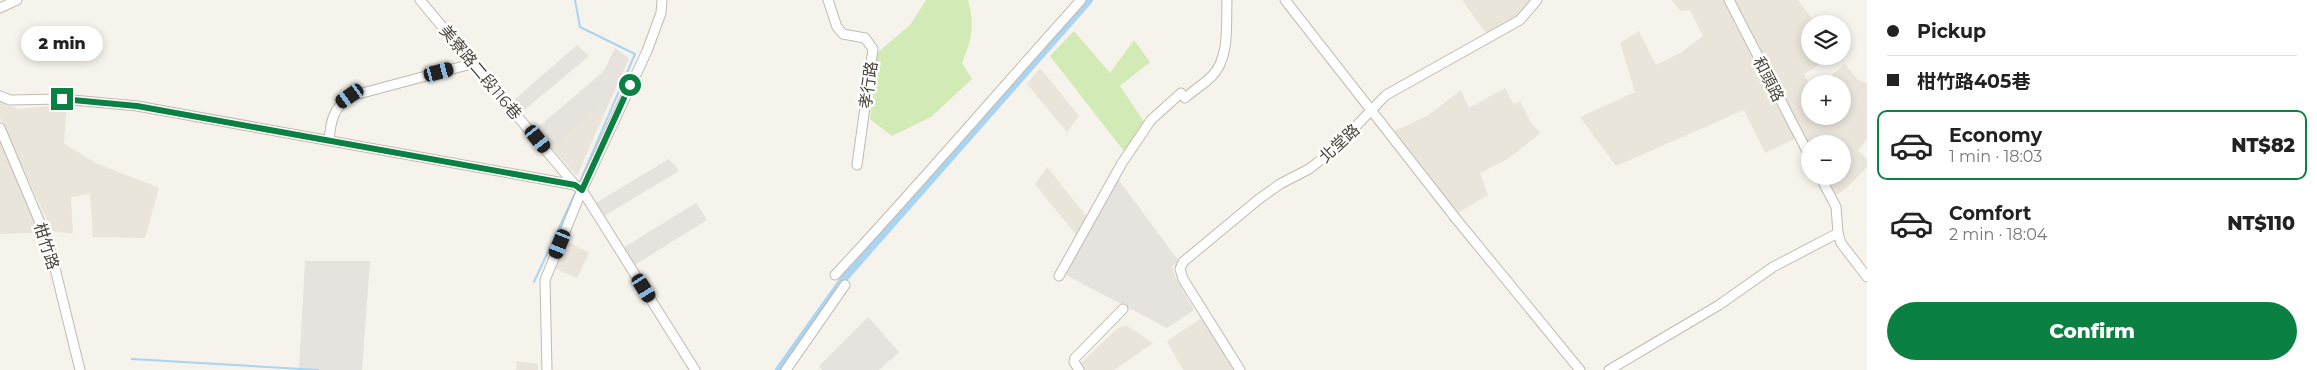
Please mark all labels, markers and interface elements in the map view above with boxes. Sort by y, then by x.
map controls [1801,15,1851,185]
button: layers [1801,15,1851,65]
text: Pickup [1917,20,1986,43]
street label: 美寮路二段116巷 [436,21,526,123]
callout: 2 min [21,27,103,62]
text: 2 min [38,34,86,53]
street label: 和頭路 [1749,54,1788,105]
street label: 孝行路 [856,60,881,110]
car [422,61,455,83]
text: 柑竹路405巷 [1917,70,2030,93]
route start [619,74,641,96]
button: + [1801,75,1851,125]
car [333,81,366,111]
route end [51,88,73,110]
street label: 北堂路 [1315,120,1363,167]
car [522,123,553,155]
icon: car [1889,123,1934,168]
text: Economy [1949,124,2042,147]
text: NT$82 [2231,134,2295,157]
button: − [1801,135,1851,185]
text: 1 min · 18:03 [1949,147,2042,166]
icon: car [1889,201,1934,246]
text: Comfort [1949,202,2031,225]
text: NT$110 [2227,212,2295,235]
street label: 柑竹路 [30,220,63,272]
text: 2 min · 18:04 [1949,225,2047,244]
car [547,227,572,261]
car [629,271,658,305]
button: Confirm [1887,302,2297,360]

